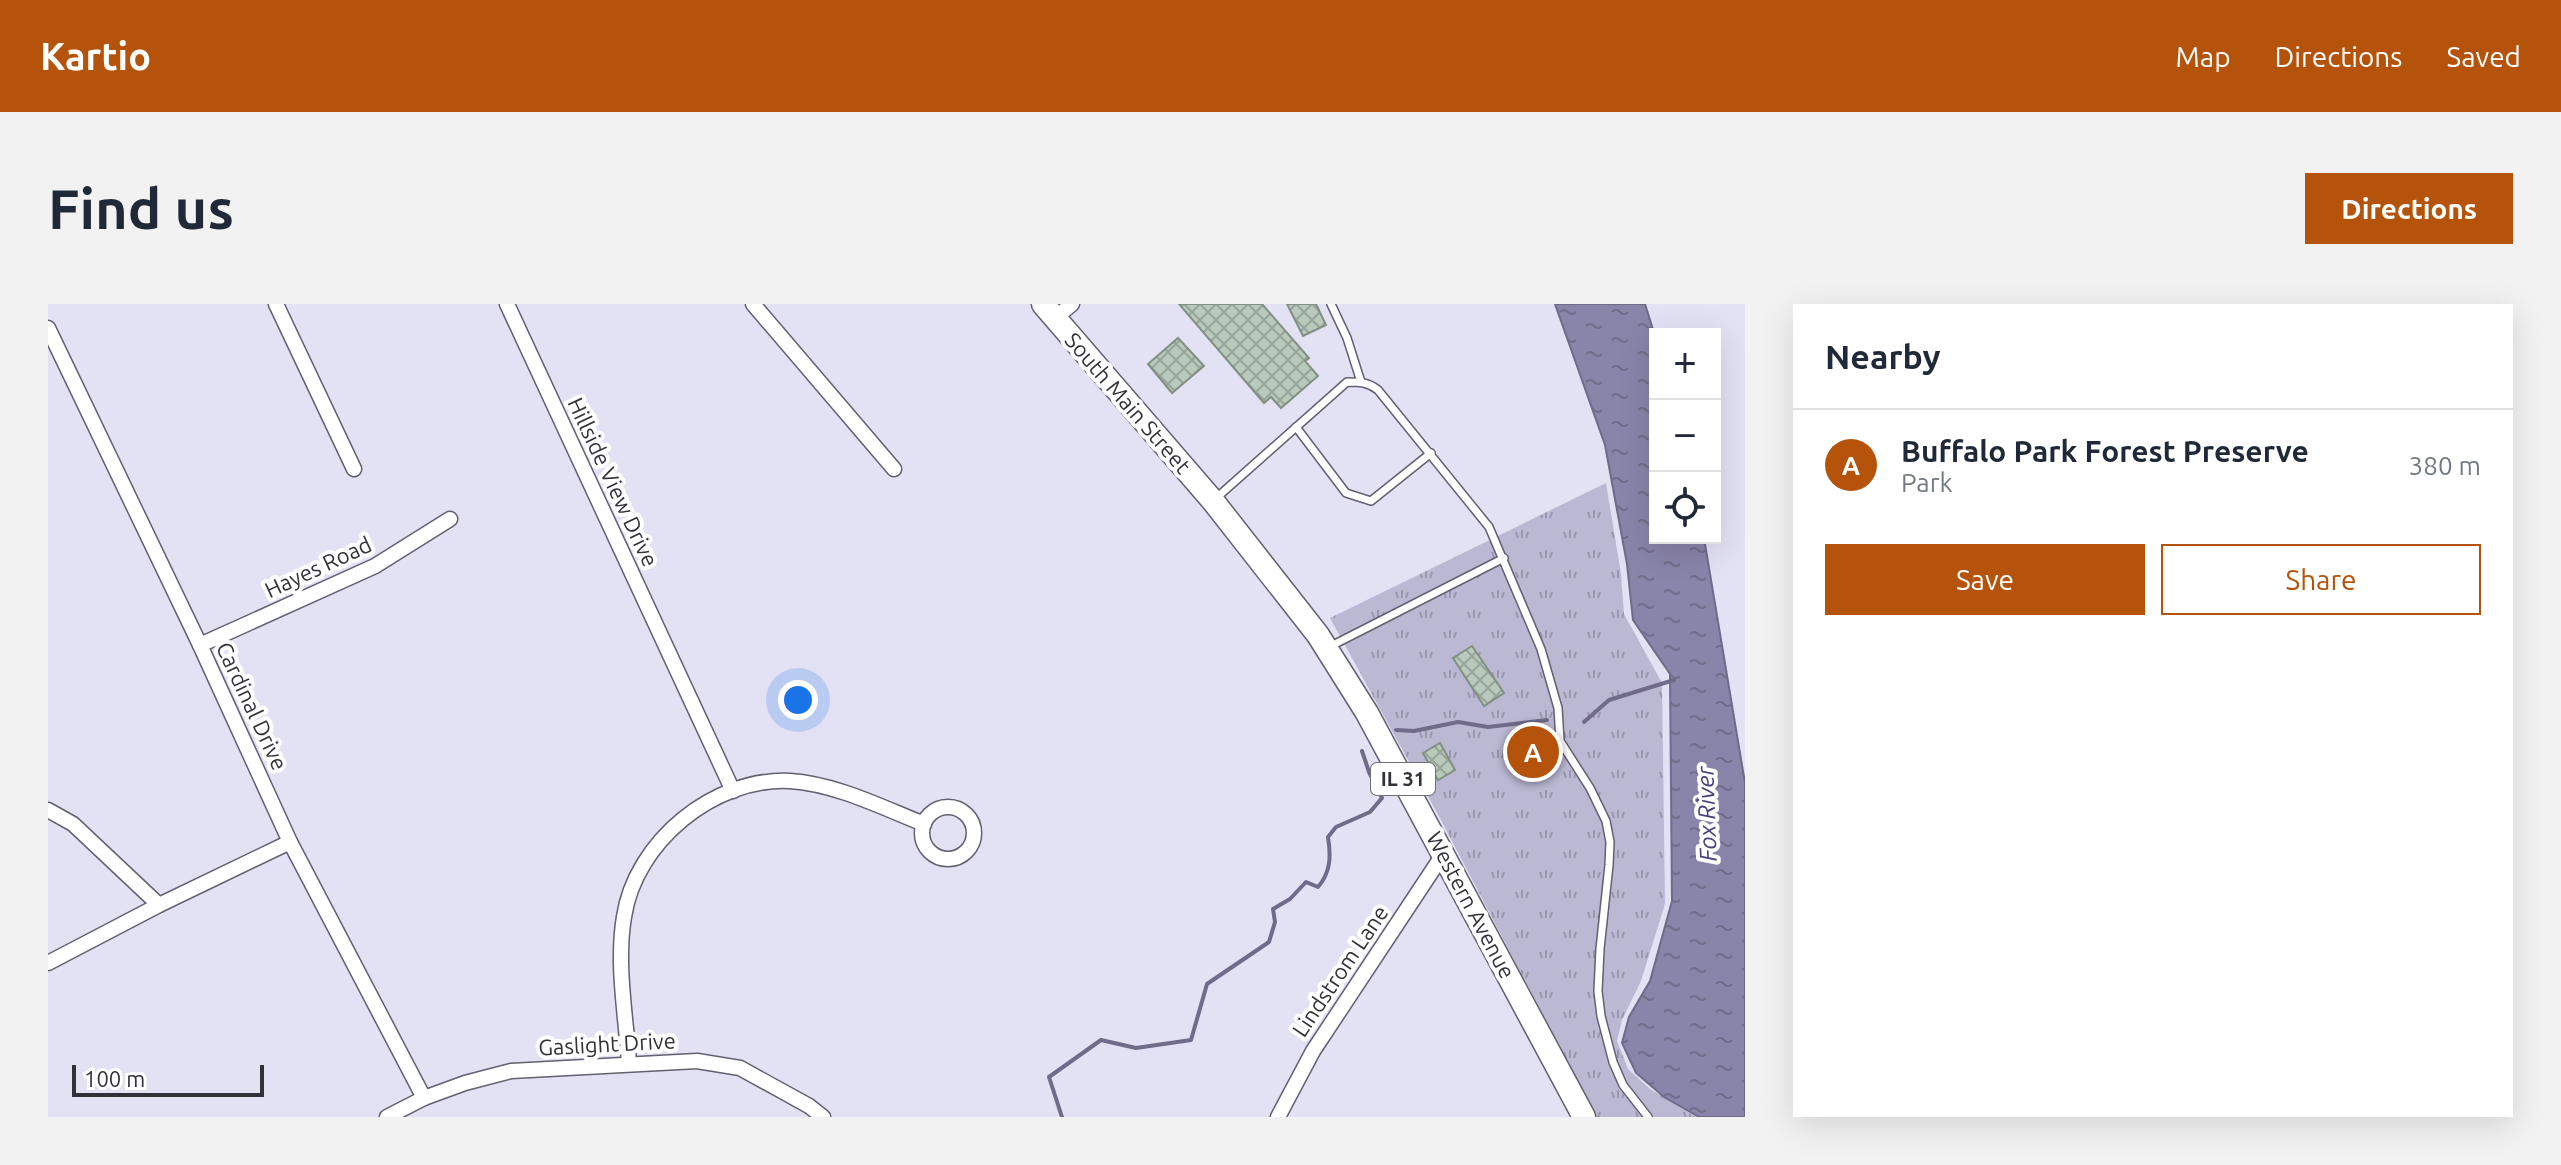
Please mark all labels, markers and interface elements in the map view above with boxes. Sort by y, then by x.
text: Kartio [40,35,151,77]
text: Map [2175,41,2231,72]
text: Directions [2275,41,2402,72]
text: Saved [2446,41,2521,72]
button: Directions [2305,173,2513,244]
text: Find us [48,177,234,240]
street label: South Main Street [1061,327,1196,478]
map controls [1649,328,1721,544]
button: + [1649,328,1721,400]
text: Nearby [1825,337,1940,375]
street label: Hillside View Drive [563,393,664,570]
button: − [1649,400,1721,472]
text: Buffalo Park Forest Preserve [1901,434,2309,468]
text: A [1842,451,1860,480]
text: 380 m [2409,451,2481,480]
text: Park [1901,468,1953,497]
button: locate [1649,472,1721,544]
street label: Hayes Road [261,531,375,602]
button: Save [1825,544,2145,615]
button: Share [2161,544,2481,615]
street label: Cardinal Drive [212,638,293,774]
your location [778,680,818,720]
pin: A [1507,722,1559,782]
road number: IL 31 [1371,763,1435,795]
water label: Fox River [1691,765,1722,862]
street label: Western Avenue [1422,827,1521,982]
street label: Lindstrom Lane [1287,900,1393,1041]
street label: Gaslight Drive [538,1027,676,1060]
scale bar [72,1061,264,1097]
text: 100 m [84,1066,145,1091]

